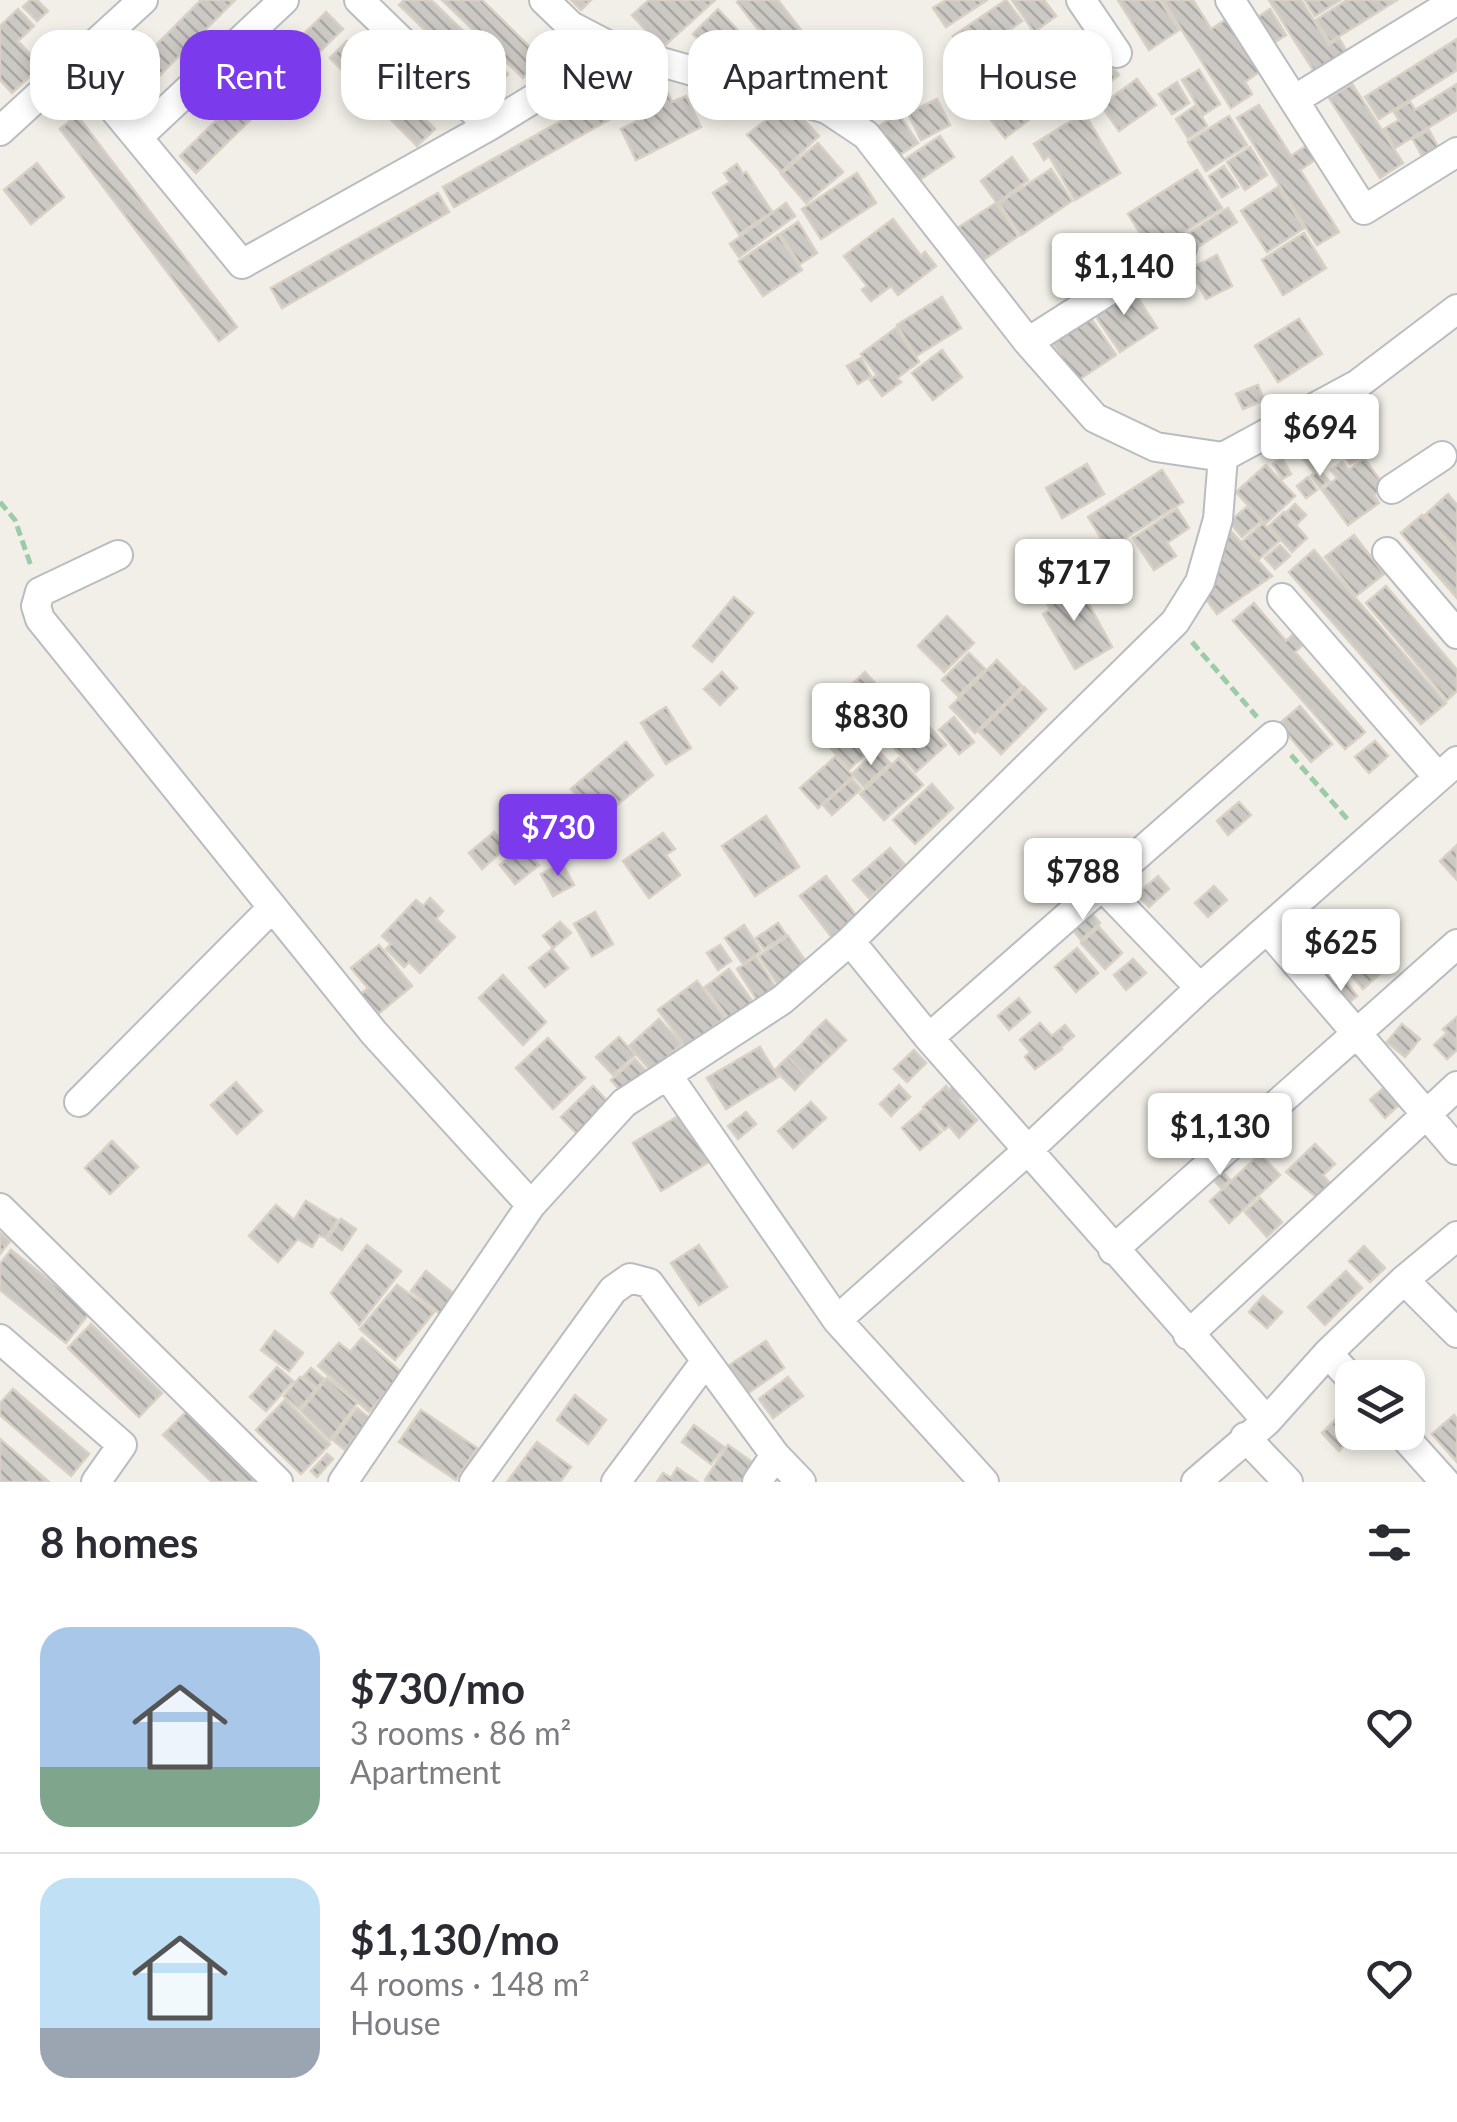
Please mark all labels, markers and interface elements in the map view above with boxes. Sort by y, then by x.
chip: Buy [30,30,160,120]
chip: Rent [180,30,321,120]
chip: Filters [341,30,506,120]
chip: New [526,30,668,120]
chip: Apartment [688,30,923,120]
chip: House [943,30,1112,120]
pin: $1,140 [1043,233,1205,318]
text: $1,140 [1074,246,1174,285]
pin: $694 [1261,394,1379,479]
text: $694 [1283,407,1357,446]
pin: $717 [1015,539,1133,624]
text: $717 [1037,552,1111,591]
pin: $830 [812,683,930,768]
text: $830 [834,696,908,735]
pin: $730 [499,794,617,879]
text: $730 [521,807,595,846]
pin: $788 [1024,838,1142,923]
text: $788 [1046,851,1120,890]
pin: $625 [1282,909,1400,994]
text: $625 [1304,922,1378,961]
pin: $1,130 [1139,1093,1301,1178]
text: $1,130 [1170,1106,1270,1145]
map controls [1335,1360,1425,1450]
button: layers [1335,1360,1425,1450]
icon: filters [1362,1515,1417,1570]
text: 8 homes [40,1517,198,1567]
text: $730/mo [350,1663,525,1713]
icon: home [120,1667,240,1787]
icon: heart [1362,1700,1417,1755]
text: 3 rooms · 86 m² [350,1713,571,1752]
text: Apartment [350,1752,501,1791]
text: $1,130/mo [350,1914,559,1964]
icon: home [120,1918,240,2038]
icon: heart [1362,1951,1417,2006]
text: 4 rooms · 148 m² [350,1964,590,2003]
text: House [350,2003,441,2042]

